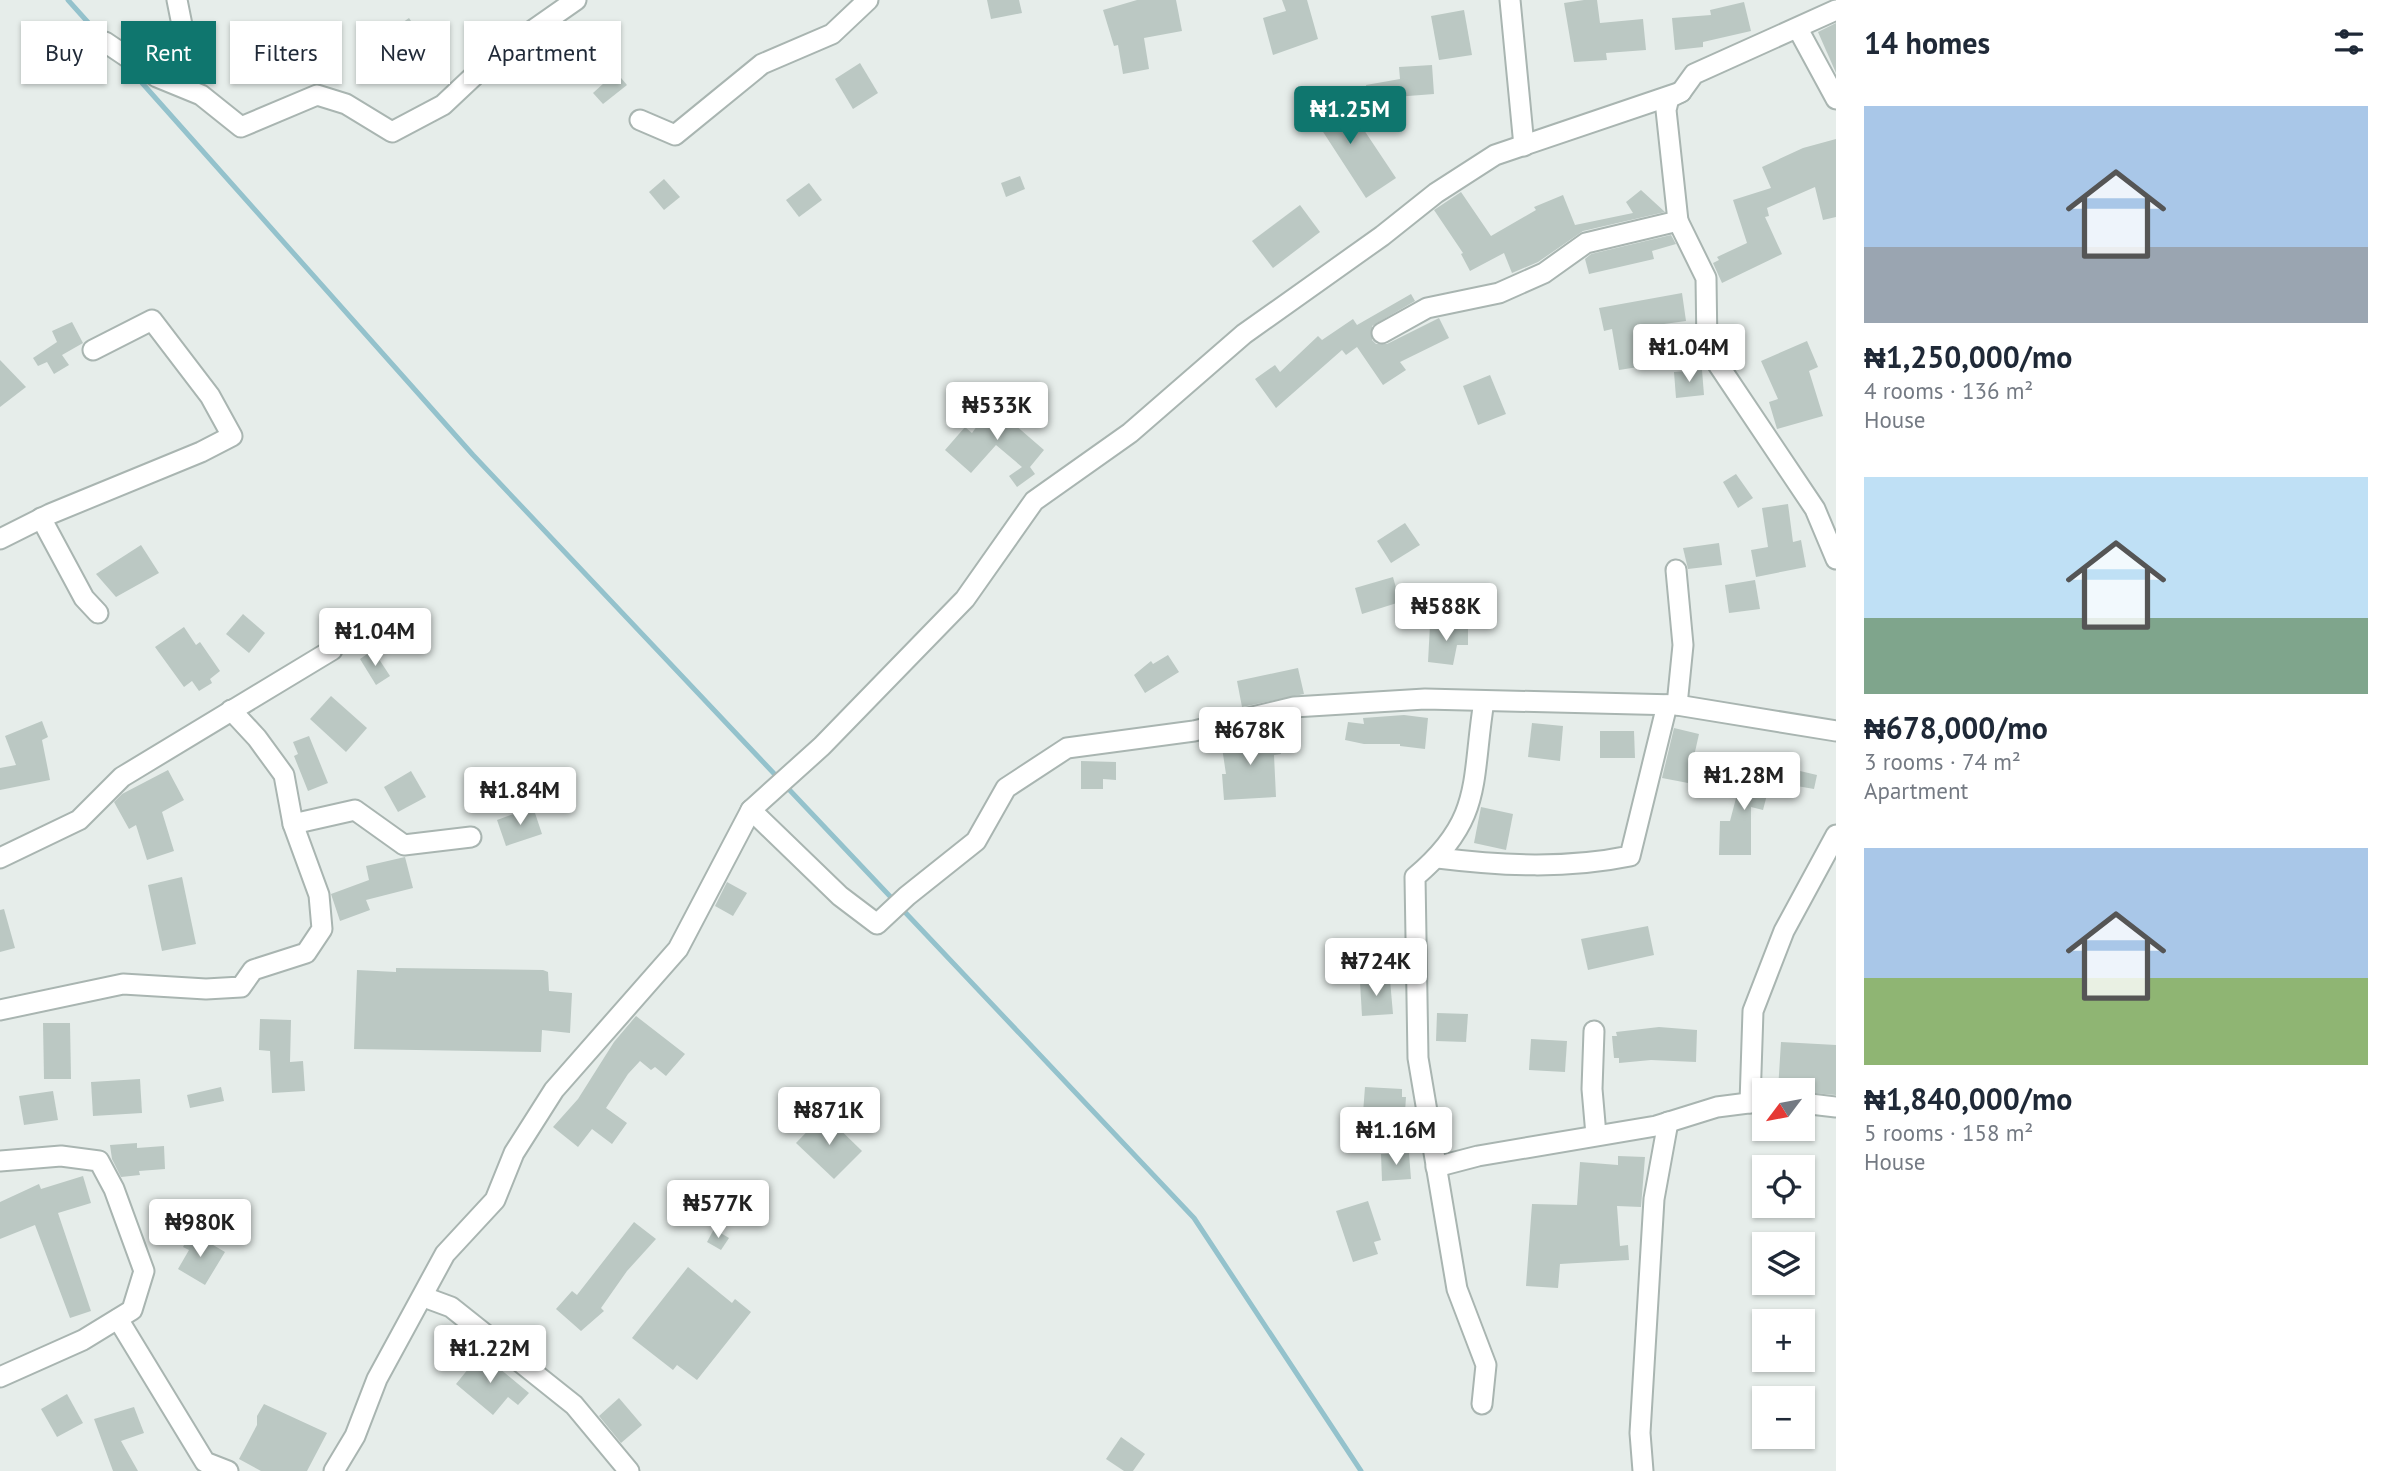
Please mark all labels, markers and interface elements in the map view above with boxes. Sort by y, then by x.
chip: Buy [21,21,107,84]
chip: Rent [121,21,216,84]
chip: Filters [230,21,342,84]
chip: New [356,21,450,84]
chip: Apartment [464,21,621,84]
text: 14 homes [1864,23,1990,62]
icon: filters [2330,23,2368,61]
pin: ₦1.25M [1293,86,1407,146]
text: ₦1.25M [1310,94,1390,123]
icon: home [2053,151,2179,277]
pin: ₦1.04M [1632,324,1746,384]
text: ₦1.04M [1649,332,1729,361]
text: ₦1,250,000/mo [1864,337,2072,376]
text: 4 rooms · 136 m² [1864,376,2033,405]
pin: ₦533K [948,382,1046,442]
text: ₦533K [962,390,1032,419]
text: House [1864,405,1926,434]
icon: home [2053,522,2179,648]
pin: ₦588K [1397,584,1495,643]
text: ₦588K [1411,591,1481,620]
pin: ₦1.04M [318,608,432,668]
text: ₦1.04M [335,616,415,645]
pin: ₦678K [1201,708,1299,767]
text: ₦678,000/mo [1864,708,2048,747]
text: ₦678K [1215,715,1285,744]
text: 3 rooms · 74 m² [1864,747,2021,776]
pin: ₦1.28M [1687,752,1801,812]
text: ₦1.28M [1704,760,1784,789]
pin: ₦1.84M [463,768,577,827]
text: ₦1.84M [480,775,560,804]
text: Apartment [1864,776,1968,805]
icon: home [2053,893,2179,1019]
pin: ₦724K [1327,939,1425,998]
text: ₦724K [1341,946,1411,975]
north arrow [1752,1078,1815,1141]
map controls [1752,1078,1815,1449]
text: ₦1,840,000/mo [1864,1079,2072,1118]
pin: ₦871K [780,1088,878,1147]
text: ₦871K [794,1095,864,1124]
pin: ₦1.16M [1339,1108,1453,1167]
text: ₦1.16M [1356,1115,1436,1144]
text: 5 rooms · 158 m² [1864,1118,2033,1147]
text: House [1864,1147,1926,1176]
button: locate [1752,1155,1815,1218]
pin: ₦577K [669,1180,767,1240]
text: ₦577K [683,1188,753,1217]
pin: ₦980K [151,1200,249,1259]
text: ₦980K [165,1207,235,1236]
button: layers [1752,1232,1815,1295]
button: + [1752,1309,1815,1372]
pin: ₦1.22M [433,1326,547,1385]
text: ₦1.22M [450,1333,530,1362]
button: − [1752,1386,1815,1449]

